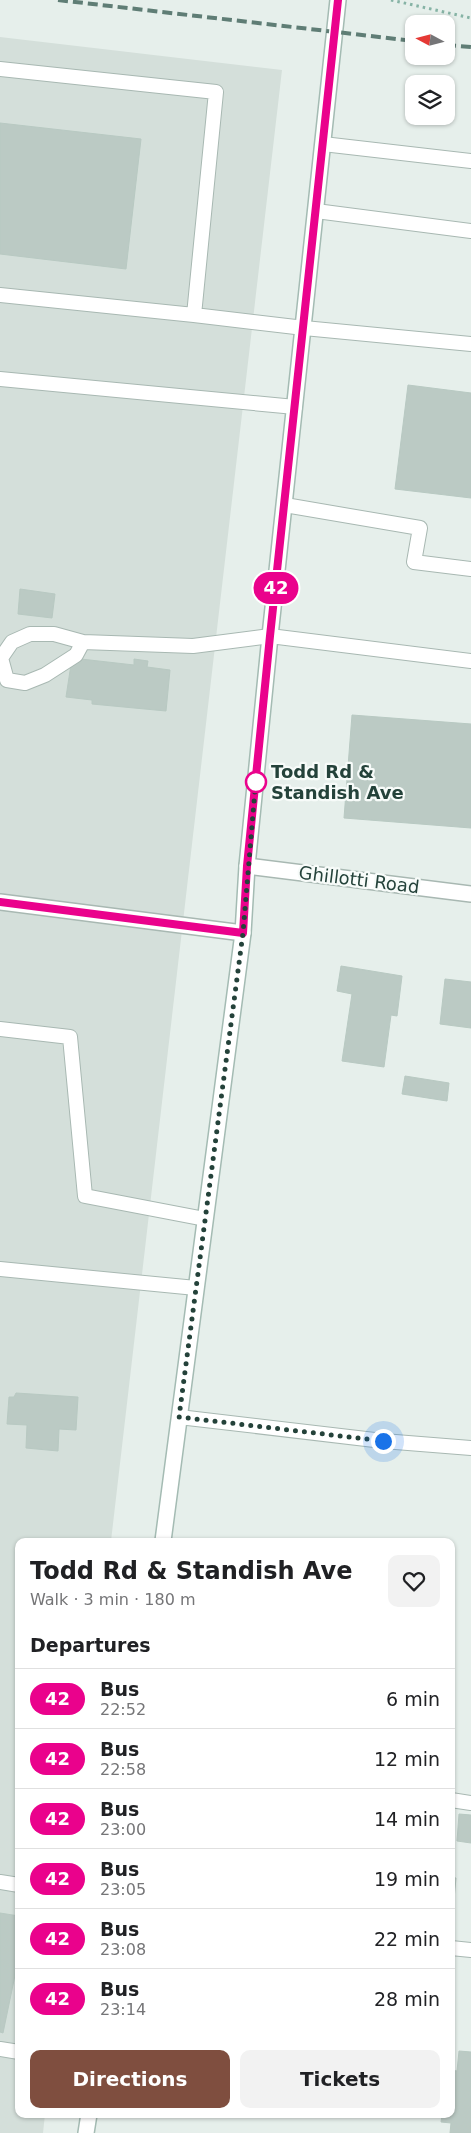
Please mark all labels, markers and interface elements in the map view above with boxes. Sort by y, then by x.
north arrow [405,15,455,65]
map controls [405,15,455,125]
button: layers [405,75,455,125]
line badge: 42 [254,572,298,604]
text: 42 [263,577,289,598]
place label: Todd Rd & Standish Ave [271,761,404,803]
marker: Todd Rd & Standish Ave [245,771,267,793]
street label: Ghillotti Road [298,862,421,897]
your location [371,1429,396,1454]
button: heart [388,1555,440,1607]
text: Todd Rd & Standish Ave [30,1557,353,1585]
text: Walk · 3 min · 180 m [30,1590,195,1609]
text: Departures [30,1634,151,1656]
text: Bus [100,1678,139,1700]
text: 42 [45,1688,70,1709]
text: 6 min [386,1688,440,1710]
text: 22:52 [100,1700,146,1719]
text: Bus [100,1738,139,1760]
text: 42 [45,1748,70,1769]
text: 12 min [374,1748,440,1770]
text: 22:58 [100,1760,146,1779]
text: Bus [100,1798,139,1820]
text: 42 [45,1808,70,1829]
text: 14 min [374,1808,440,1830]
text: 23:00 [100,1820,146,1839]
text: Bus [100,1858,139,1880]
text: 42 [45,1868,70,1889]
text: 19 min [374,1868,440,1890]
text: 23:05 [100,1880,146,1899]
text: Bus [100,1918,139,1940]
text: 42 [45,1928,70,1949]
text: 22 min [374,1928,440,1950]
text: 23:08 [100,1940,146,1959]
text: Bus [100,1978,139,2000]
text: 42 [45,1988,70,2009]
text: 28 min [374,1988,440,2010]
text: 23:14 [100,2000,146,2019]
button: Directions [30,2050,230,2108]
button: Tickets [240,2050,440,2108]

